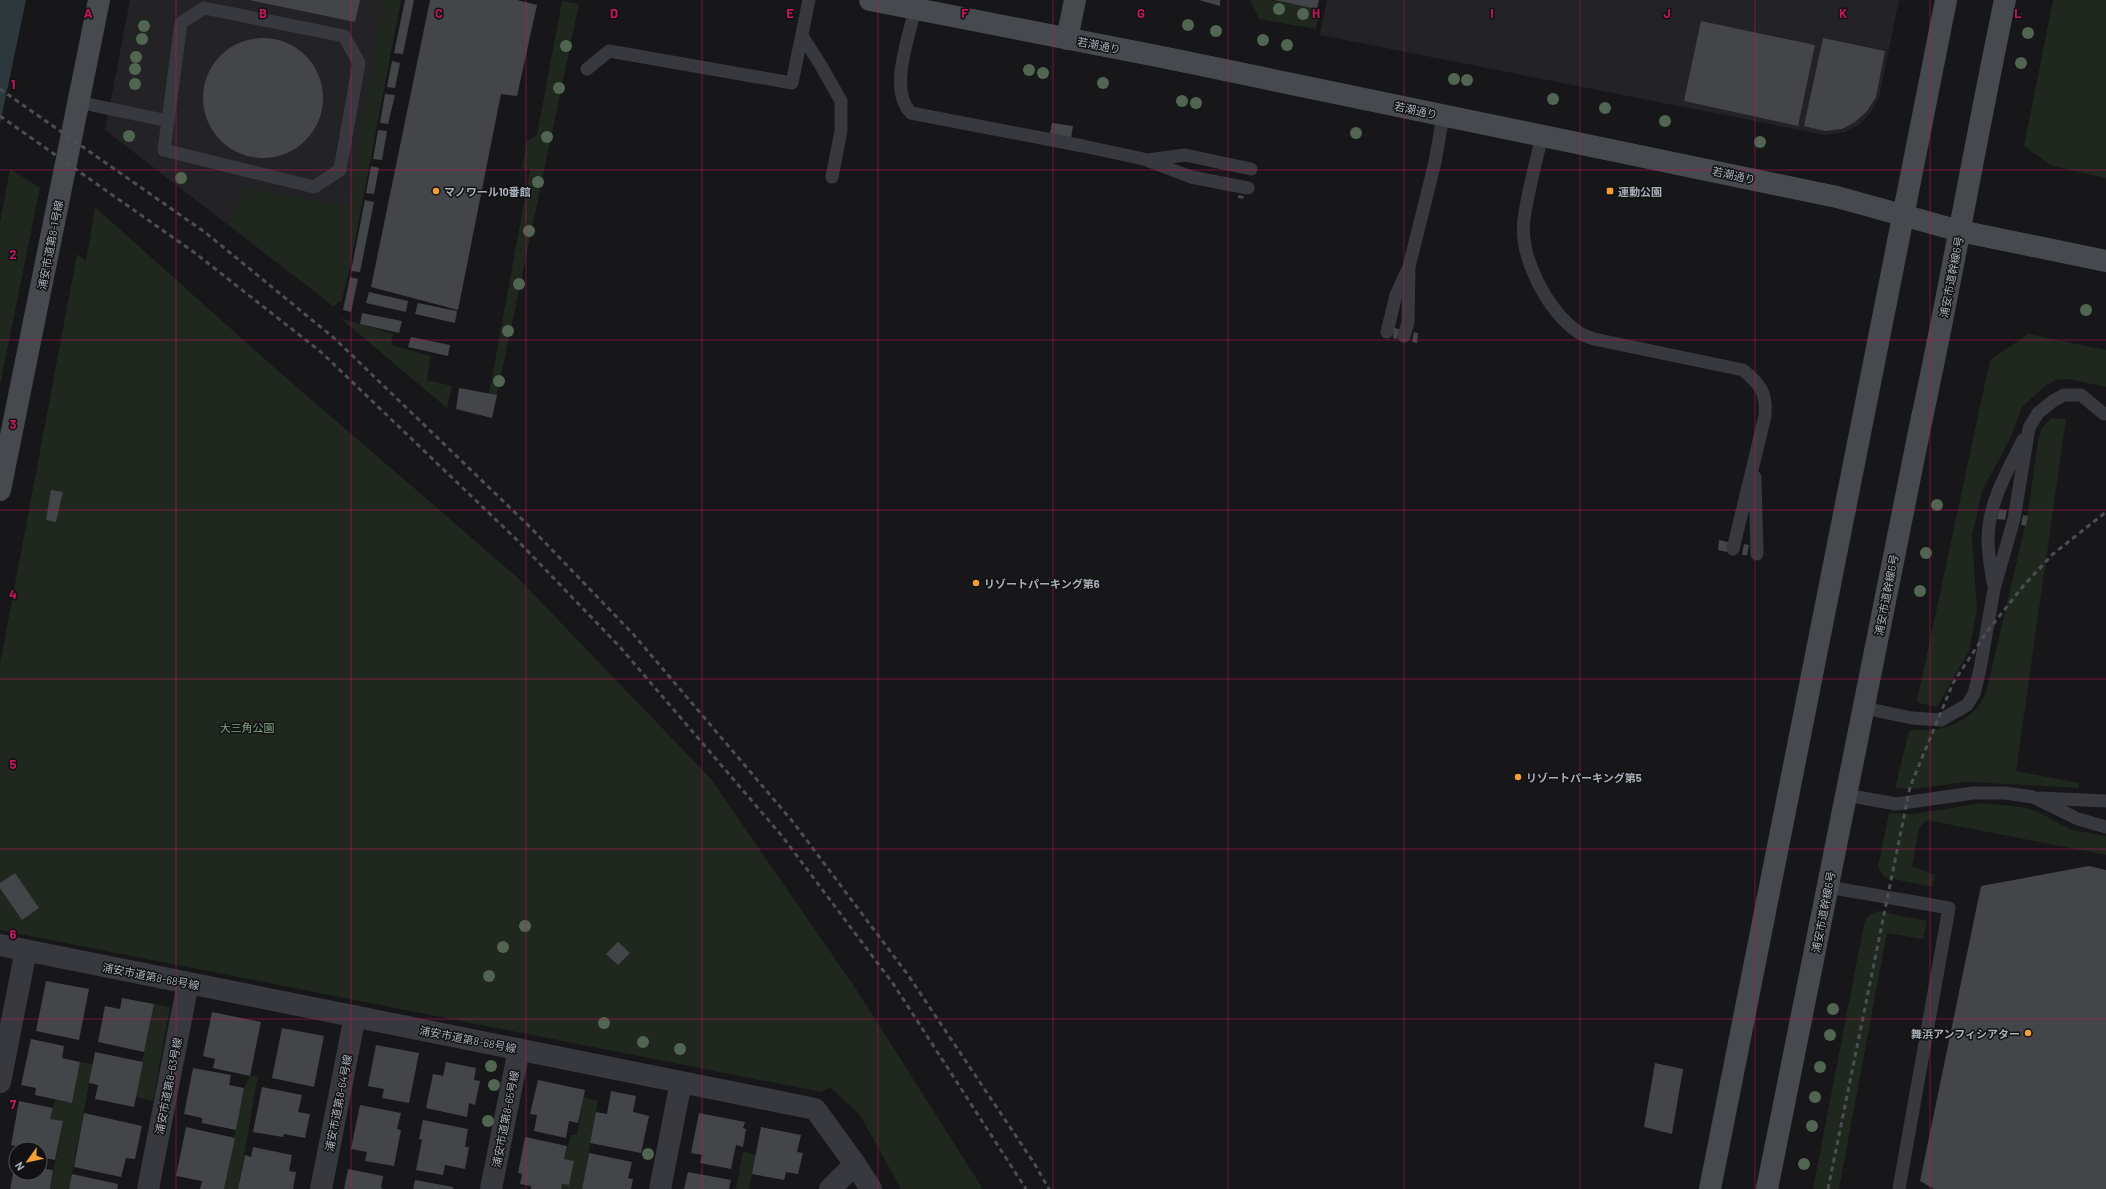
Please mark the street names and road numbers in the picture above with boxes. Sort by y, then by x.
street label: 若潮通り [1076,34,1122,56]
street label: 若潮通り [1393,99,1439,121]
street label: 若潮通り [1711,164,1757,186]
street label: 浦安市道第8-1号線 [35,199,65,291]
street label: 浦安市道幹線6号 [1937,235,1965,319]
street label: 浦安市道幹線6号 [1872,553,1900,637]
street label: 浦安市道幹線6号 [1809,870,1837,954]
street label: 浦安市道第8-68号線 [101,960,201,992]
street label: 浦安市道第8-68号線 [418,1023,518,1055]
street label: 浦安市道第8-63号線 [152,1036,184,1136]
street label: 浦安市道第8-64号線 [322,1053,354,1153]
street label: 浦安市道第8-65号線 [489,1069,521,1169]

